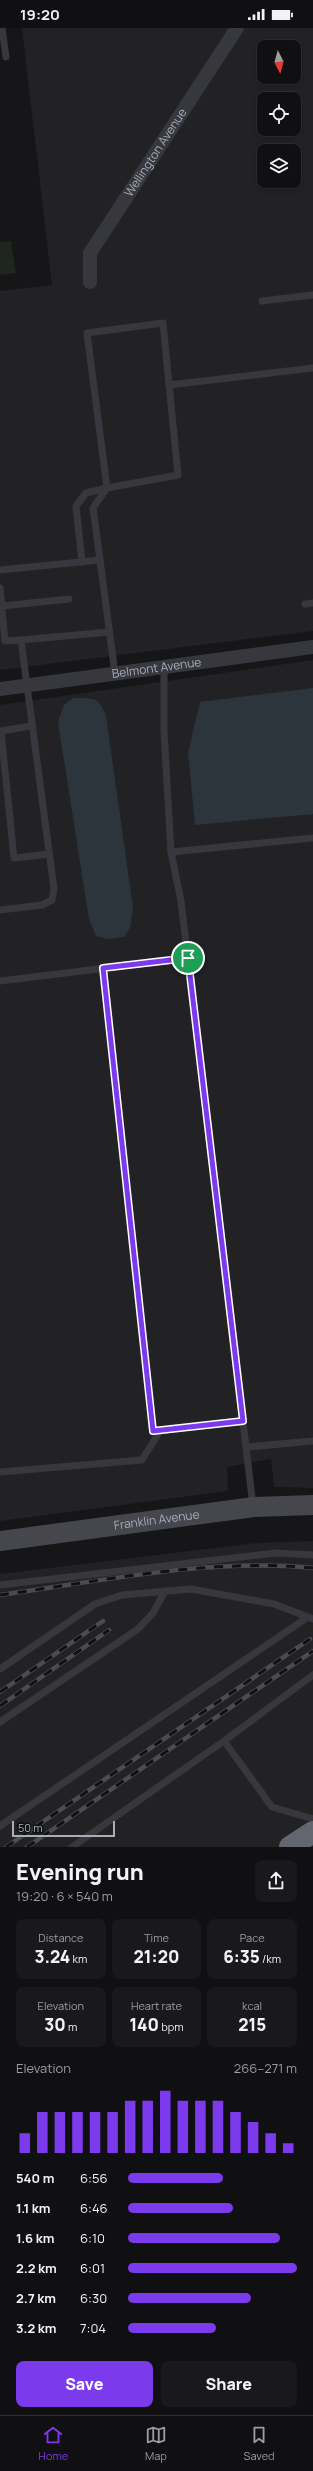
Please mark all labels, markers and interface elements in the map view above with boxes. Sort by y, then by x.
text: 19:20 [20,4,60,25]
north arrow [257,40,301,84]
map controls [257,40,301,188]
button: locate [257,92,301,136]
street label: Wellington Avenue [120,105,190,200]
button: layers [257,144,301,188]
street label: Belmont Avenue [111,653,202,682]
pin [171,941,205,975]
icon: arrive [177,947,199,969]
street label: Franklin Avenue [113,1505,200,1534]
scale bar [12,1819,115,1838]
text: 50 m [18,1820,43,1835]
text: Evening run [16,1857,144,1887]
button: share [255,1860,297,1902]
text: 19:20 · 6 × 540 m [16,1887,113,1905]
text: Distance [38,1930,83,1945]
text: Time [144,1930,169,1945]
text: Pace [240,1930,265,1945]
text: 3.24 [34,1945,70,1968]
text: 21:20 [134,1945,179,1968]
text: 6:35 [223,1945,260,1968]
text: km [70,1951,87,1966]
text: /km [260,1951,281,1966]
text: Elevation [38,1998,84,2013]
text: Heart rate [131,1998,182,2013]
text: kcal [242,1998,262,2013]
text: 30 [44,2013,66,2036]
text: 140 [129,2013,159,2036]
text: 215 [238,2013,266,2036]
text: m [66,2019,77,2034]
text: bpm [159,2019,184,2034]
text: Elevation [16,2059,71,2077]
text: 266–271 m [234,2059,297,2077]
text: 540 m [16,2169,54,2187]
text: 6:56 [80,2169,108,2187]
text: 1.1 km [16,2199,51,2217]
text: 6:46 [80,2199,108,2217]
text: 1.6 km [16,2229,54,2247]
text: 6:10 [80,2229,105,2247]
text: 2.2 km [16,2259,57,2277]
text: 6:01 [80,2259,105,2277]
text: 2.7 km [16,2289,56,2307]
text: 6:30 [80,2289,107,2307]
text: 3.2 km [16,2319,57,2337]
text: 7:04 [80,2319,106,2337]
button: Save [16,2361,153,2407]
button: Share [161,2361,297,2407]
tab: Home [38,2424,68,2463]
tab: Map [145,2424,167,2463]
tab: Saved [244,2424,275,2463]

